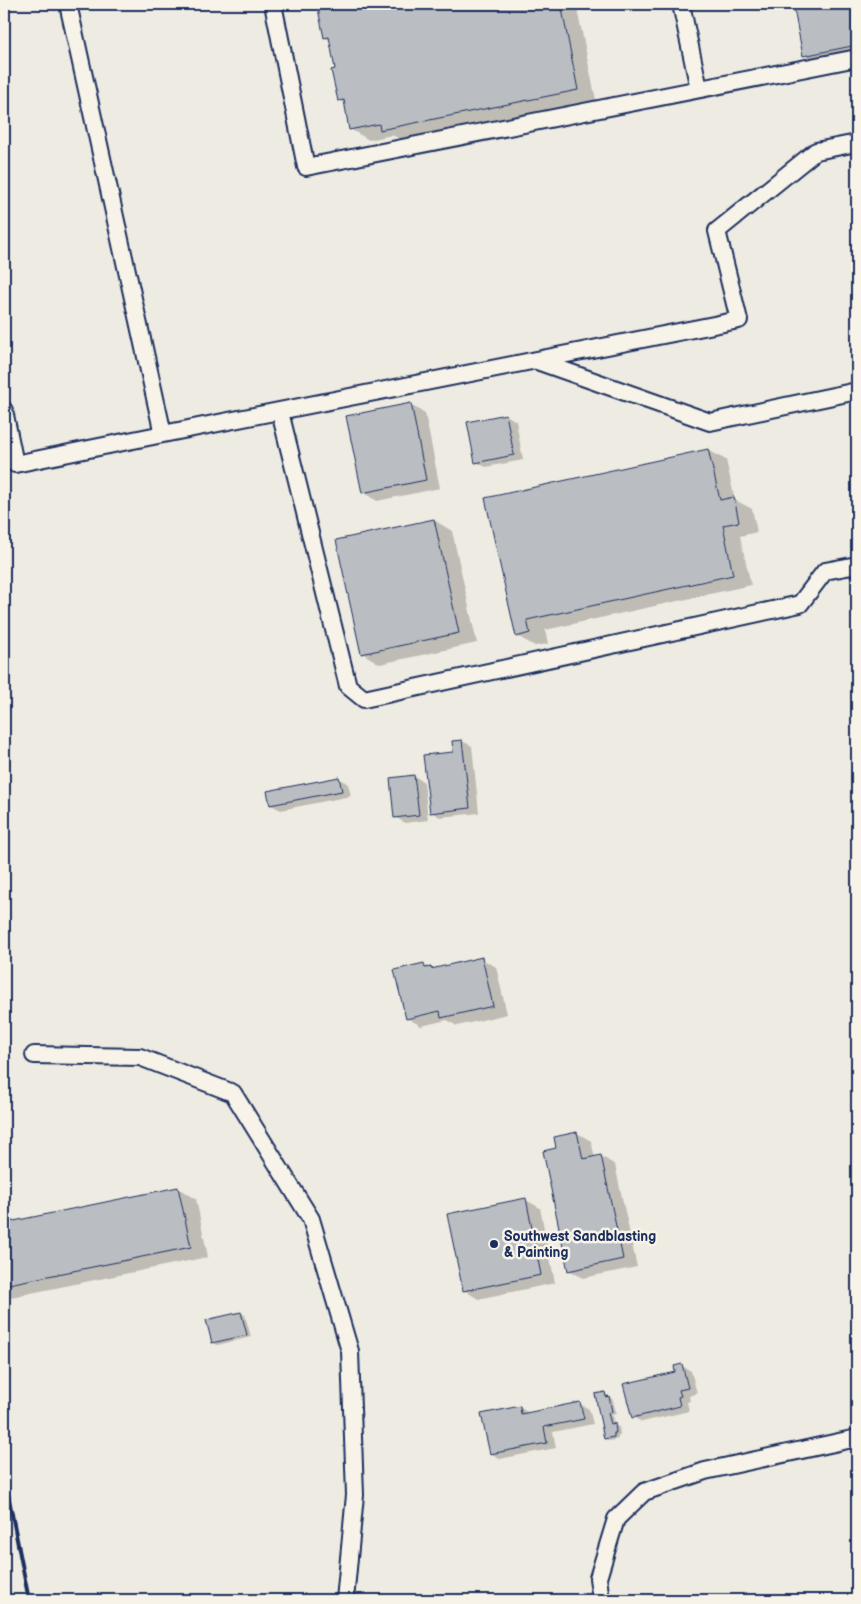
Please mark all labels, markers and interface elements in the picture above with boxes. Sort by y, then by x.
place label: Southwest Sandblasting & Painting [504,1228,656,1261]
marker: Southwest Sandblasting & Painting [488,1238,500,1250]

